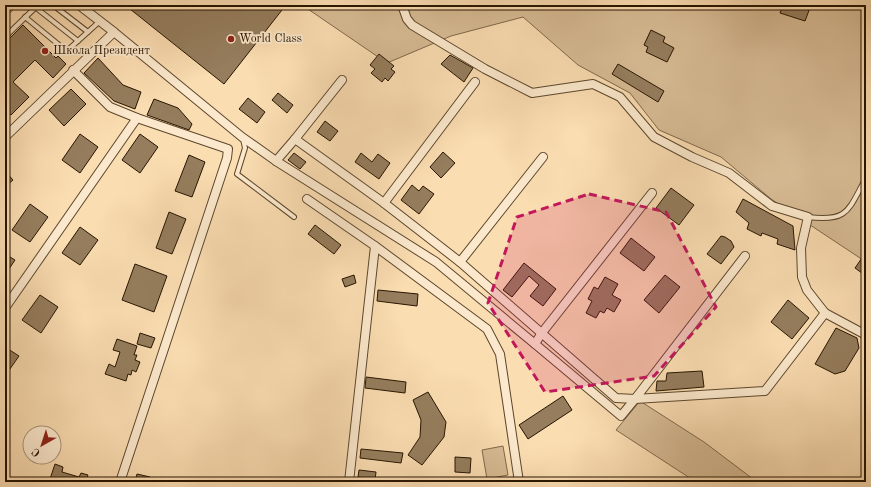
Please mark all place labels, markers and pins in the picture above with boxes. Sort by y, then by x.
place label: World Class [239,33,302,45]
marker: World Class [226,34,236,44]
place label: Школа Президент [53,45,150,57]
marker: Школа Президент [40,46,50,56]

